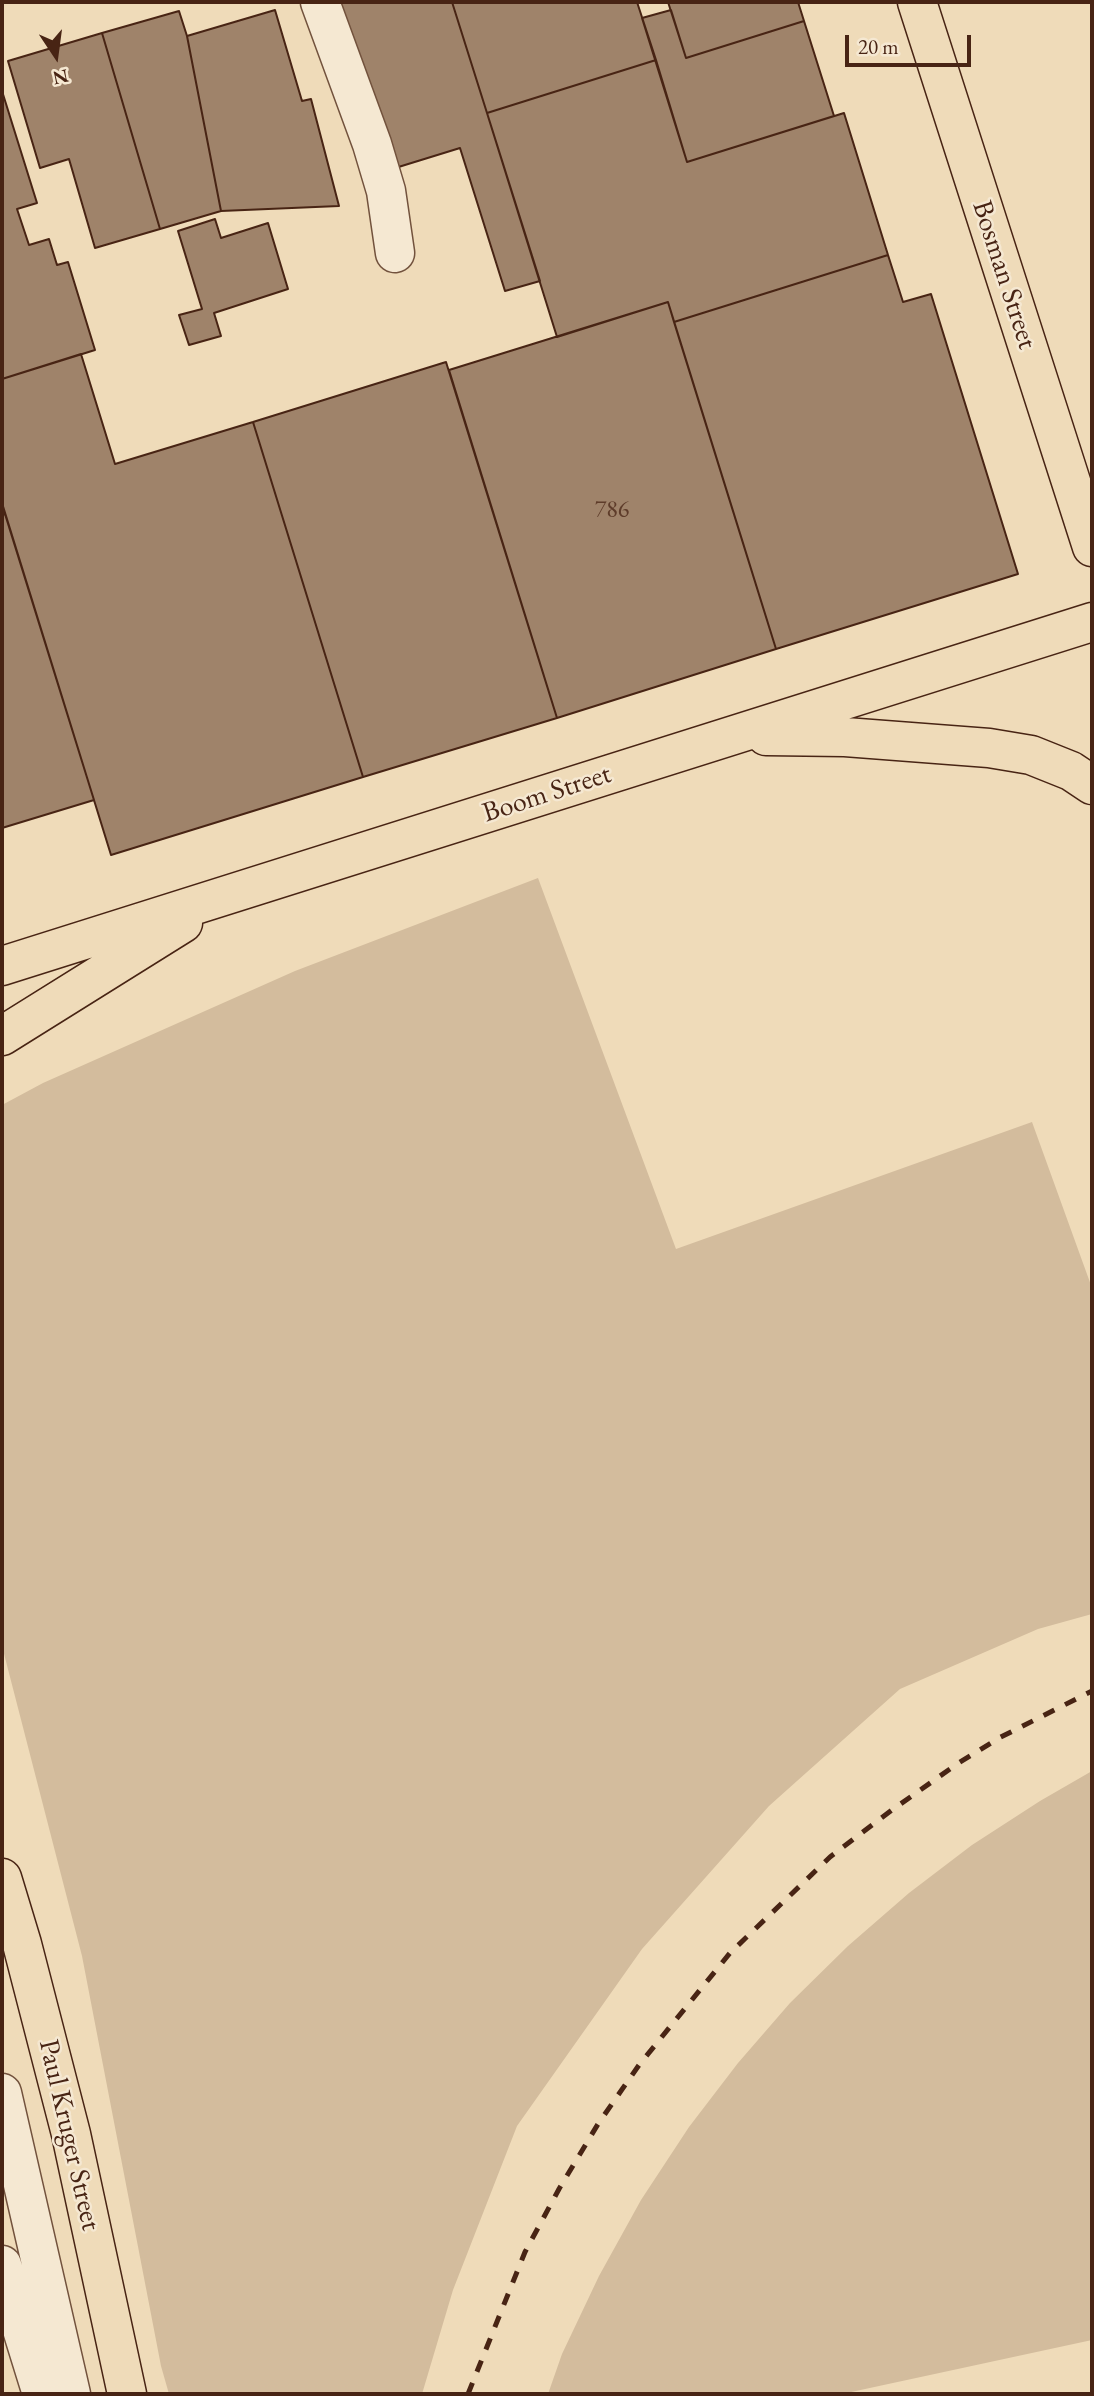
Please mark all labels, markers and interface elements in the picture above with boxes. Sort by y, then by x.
north arrow [21,21,91,91]
scale bar [849,21,975,65]
text: 20 m [858,33,899,60]
text: N [51,63,71,91]
street label: Bosman Street [964,196,1044,354]
house number: 786 [595,496,629,524]
street label: Boom Street [479,757,615,831]
street label: Paul Kruger Street [31,2036,107,2234]

